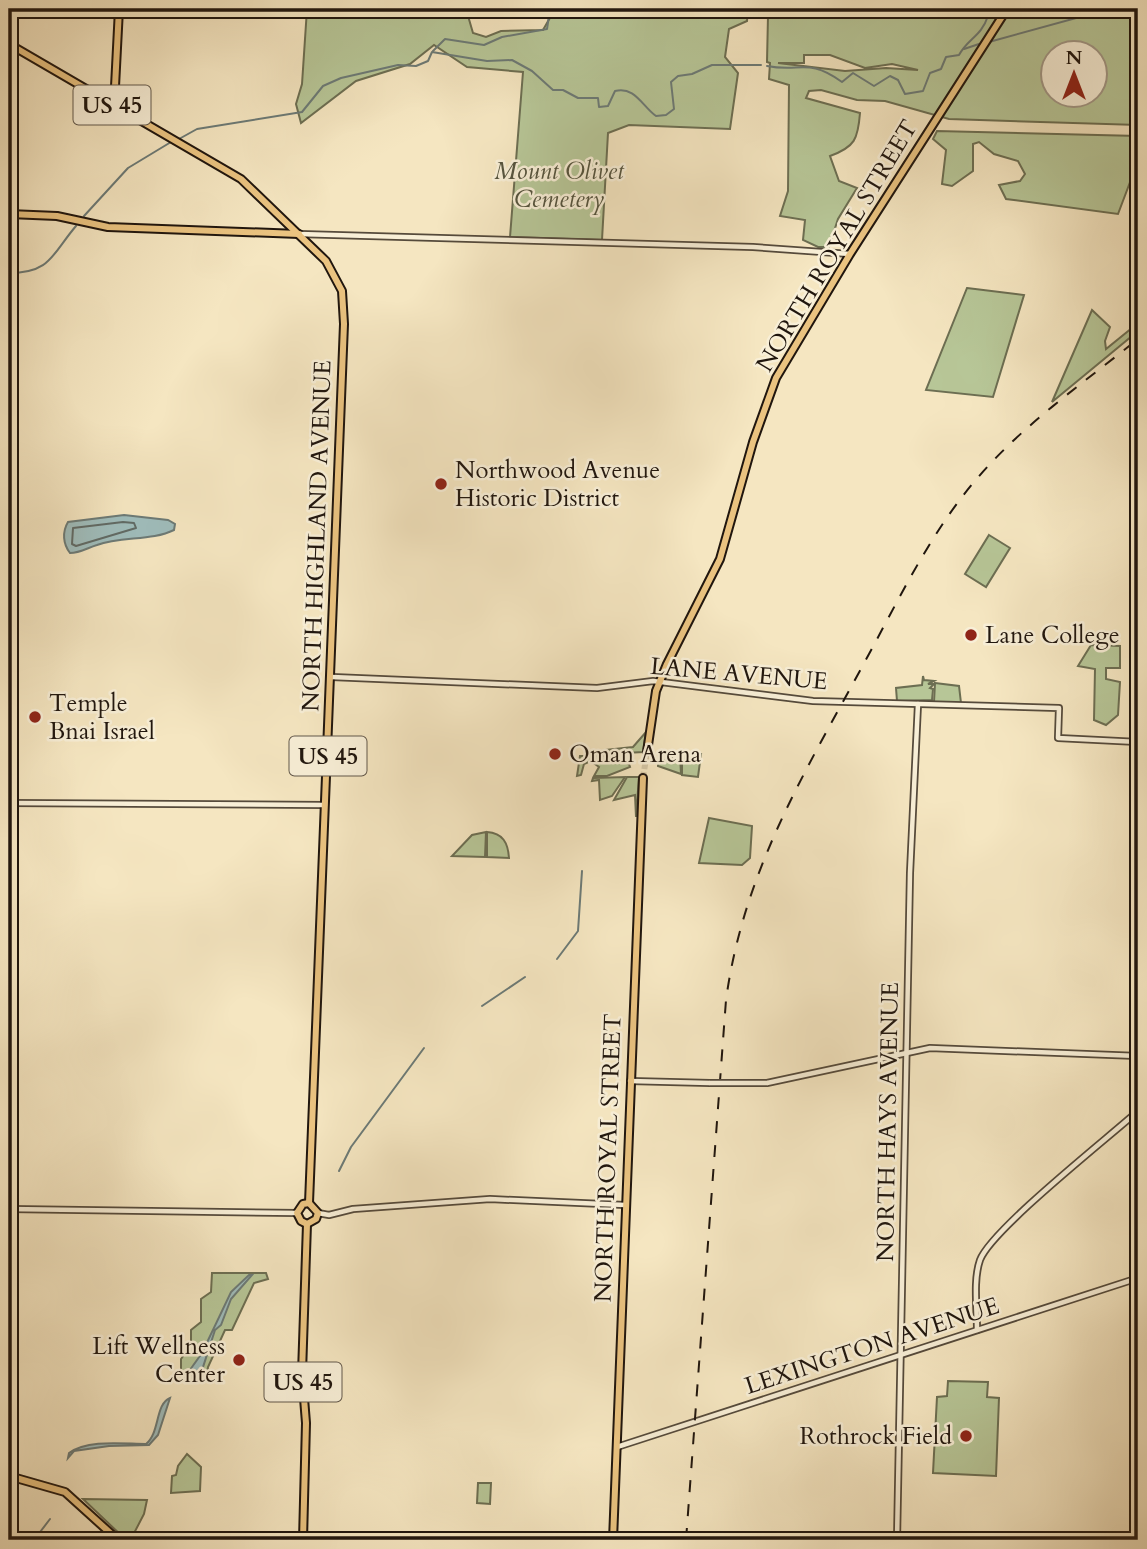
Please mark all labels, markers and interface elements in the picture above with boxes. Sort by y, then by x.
north arrow [1038,38,1108,108]
text: N [1066,45,1083,71]
road number: US 45 [74,86,150,124]
street label: NORTH ROYAL STREET [748,114,926,378]
park label: Mount Olivet Cemetery [494,155,625,216]
street label: NORTH HIGHLAND AVENUE [294,360,340,712]
place label: Northwood Avenue Historic District [455,454,660,515]
marker: Northwood Avenue Historic District [433,476,449,492]
place label: Lane College [985,619,1120,652]
marker: Lane College [963,627,979,643]
street label: LANE AVENUE [649,650,829,698]
place label: Temple Bnai Israel [49,687,155,748]
marker: Temple Bnai Israel [27,709,43,725]
road number: US 45 [290,736,366,776]
place label: Oman Arena [569,738,702,771]
marker: Oman Arena [547,746,563,762]
street label: NORTH HAYS AVENUE [869,982,907,1262]
street label: NORTH ROYAL STREET [586,1013,630,1303]
street label: LEXINGTON AVENUE [741,1289,1003,1403]
place label: Lift Wellness Center [92,1330,225,1391]
marker: Lift Wellness Center [231,1352,247,1368]
road number: US 45 [264,1362,342,1401]
place label: Rothrock Field [799,1420,952,1453]
marker: Rothrock Field [958,1428,974,1444]

